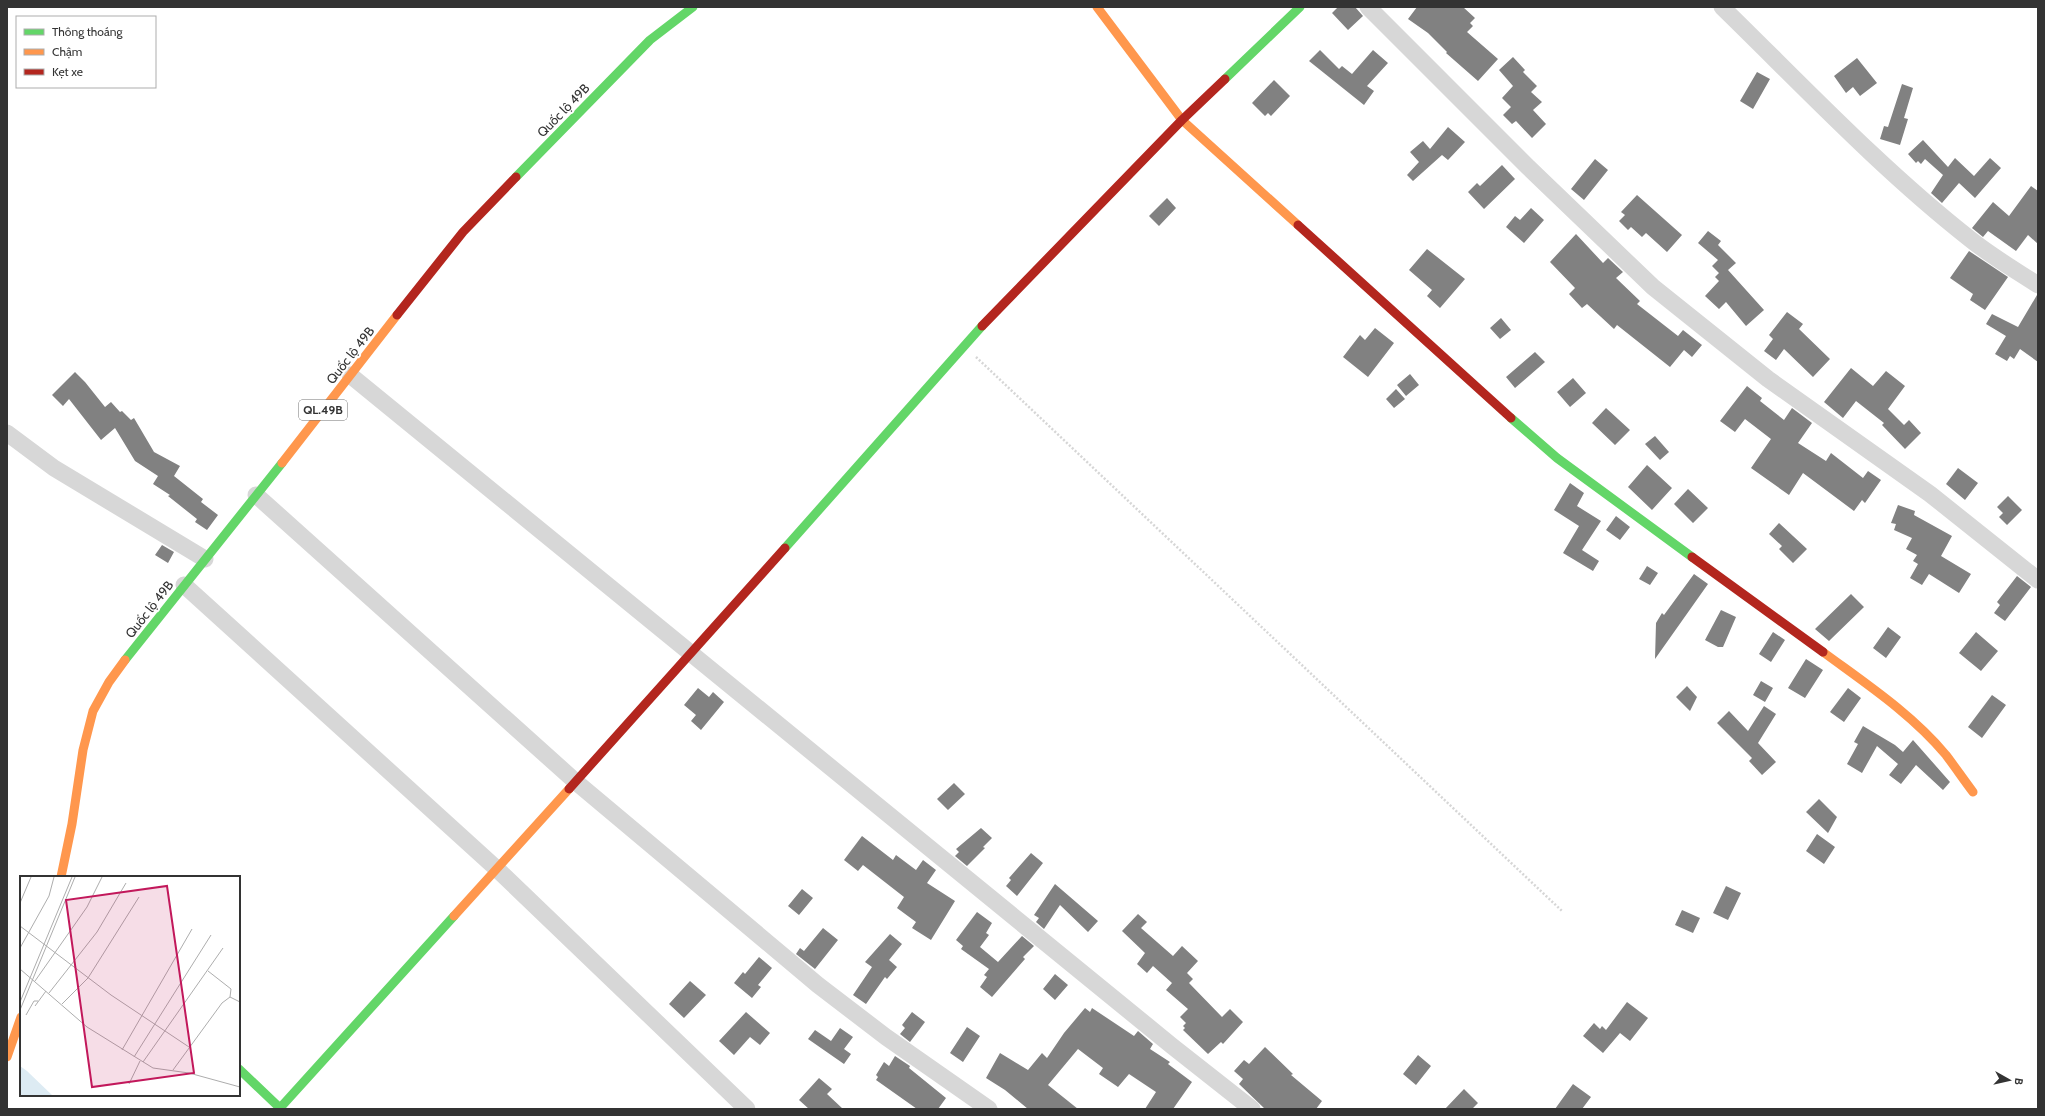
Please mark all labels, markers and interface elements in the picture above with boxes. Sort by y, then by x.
legend [16,16,156,88]
text: Thông thoáng [52,24,123,39]
text: Chậm [52,44,82,59]
text: Kẹt xe [52,64,83,79]
street label: Quốc lộ 49B [533,80,593,140]
street label: Quốc lộ 49B [323,323,378,387]
road number: QL.49B [299,400,347,420]
street label: Quốc lộ 49B [122,577,177,641]
inset map [20,876,240,1096]
north arrow [1989,1060,2029,1100]
text: B [2011,1077,2026,1086]

